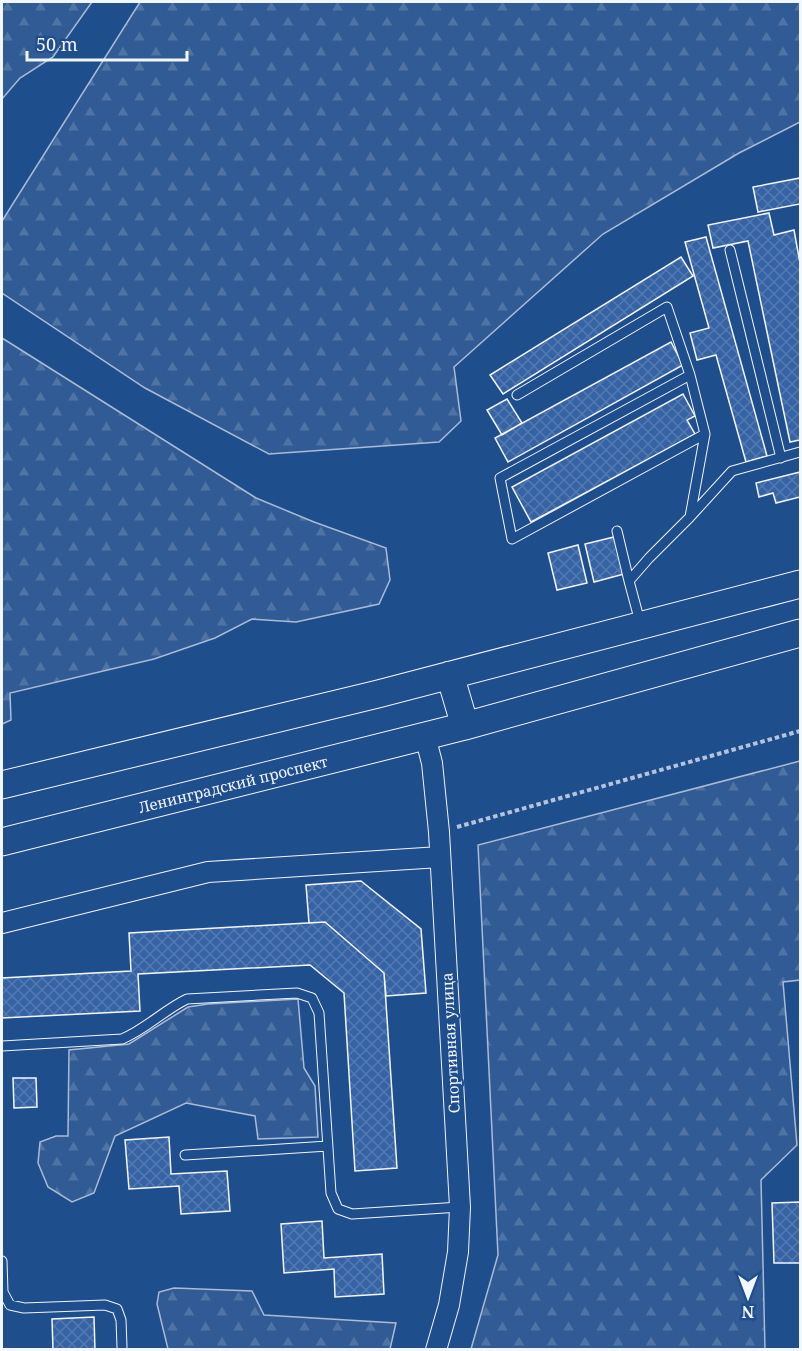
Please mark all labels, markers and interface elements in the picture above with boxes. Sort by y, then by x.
scale bar [27,24,188,62]
text: 50 m [36,32,78,56]
street label: Ленинградский проспект [136,751,330,817]
street label: Спортивная улица [436,972,464,1114]
north arrow [718,1267,778,1327]
text: N [741,1301,754,1323]

